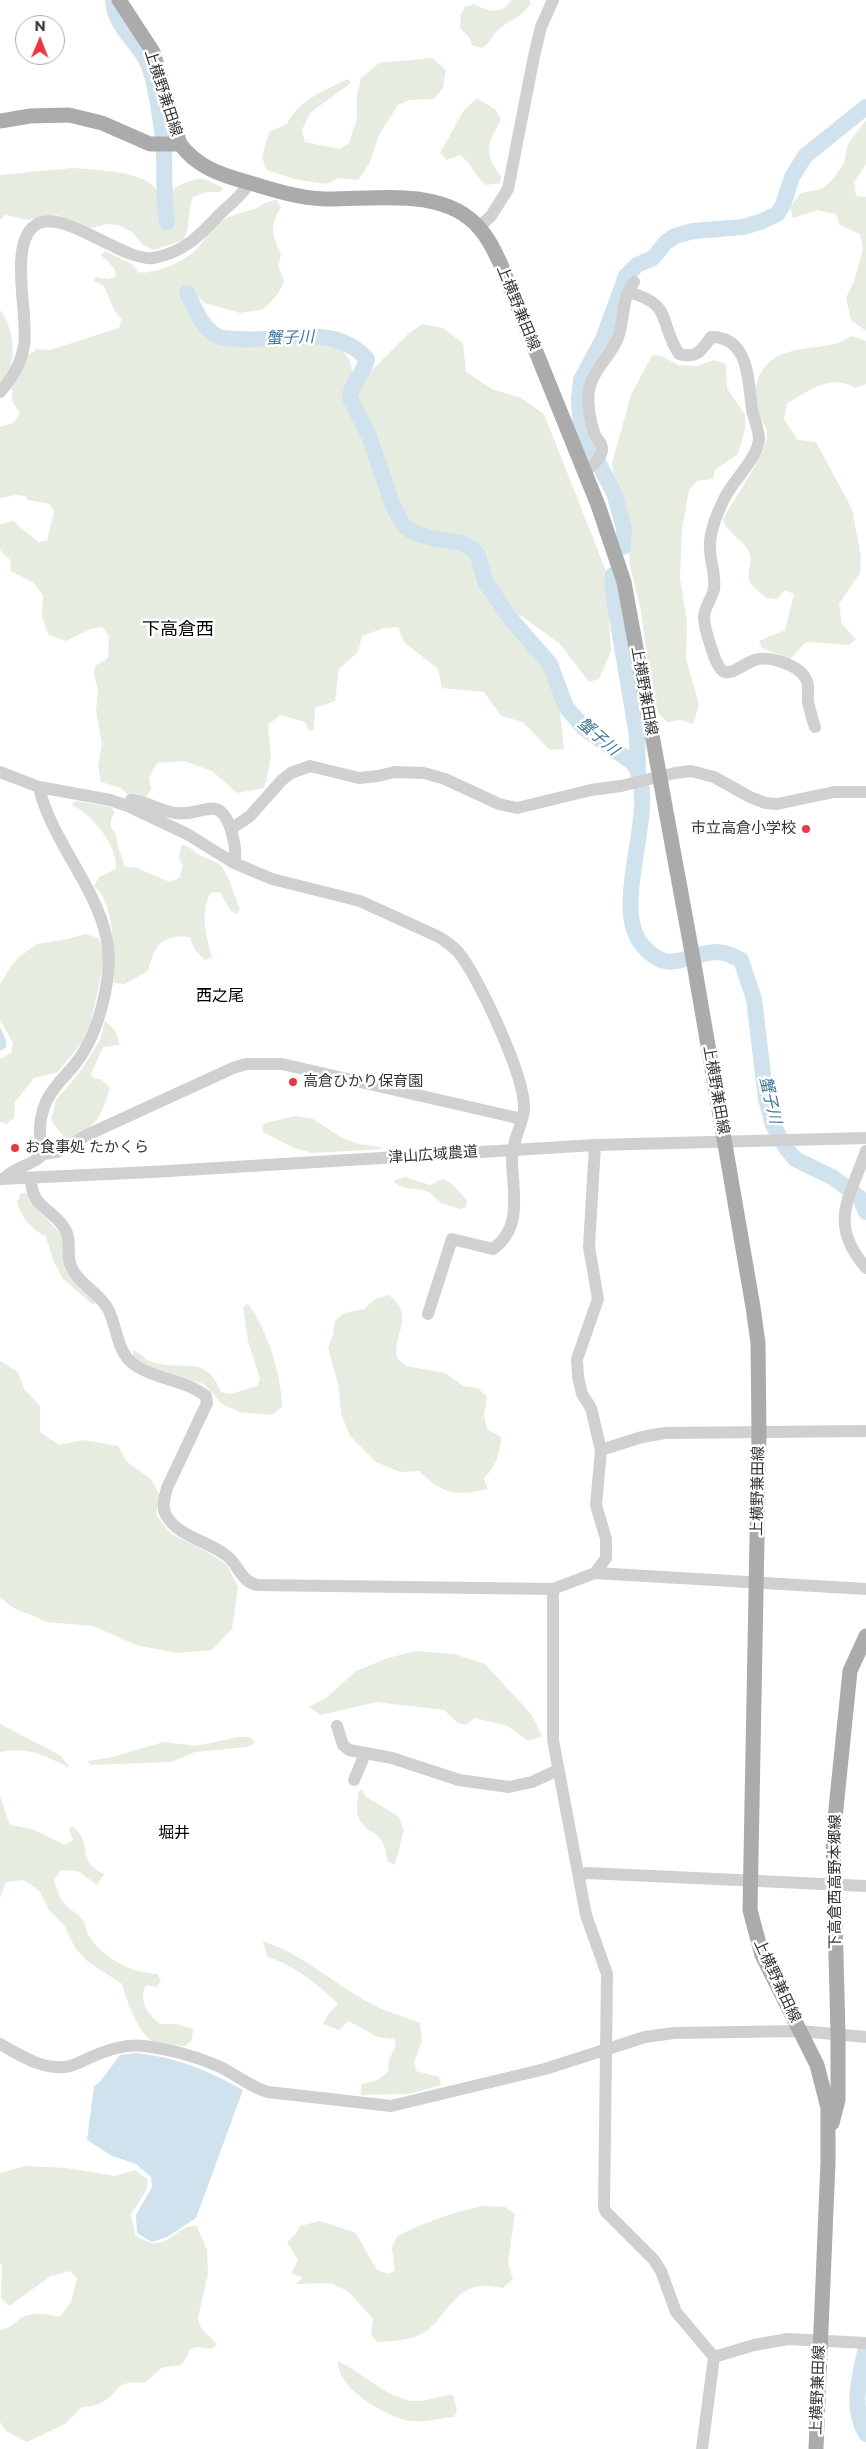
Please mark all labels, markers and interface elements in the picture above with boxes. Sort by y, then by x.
north arrow [15,15,65,65]
text: N [34,17,46,35]
street label: 上横野兼田線 [141,47,185,139]
street label: 上横野兼田線 [493,263,543,353]
water label: 蟹子川 [266,328,314,348]
district label: 下高倉西 [142,619,214,641]
street label: 上横野兼田線 [627,645,661,737]
water label: 蟹子川 [574,714,622,760]
place label: 市立高倉小学校 [691,820,796,838]
marker: 市立高倉小学校 [800,823,812,835]
district label: 西之尾 [196,986,244,1006]
street label: 上横野兼田線 [699,1044,733,1136]
place label: 高倉ひかり保育園 [303,1073,423,1091]
water label: 蟹子川 [755,1074,785,1126]
marker: 高倉ひかり保育園 [287,1076,299,1088]
place label: お食事処 たかくら [25,1139,149,1157]
marker: お食事処 たかくら [9,1142,21,1154]
street label: 津山広域農道 [387,1143,479,1167]
street label: 上横野兼田線 [748,1446,768,1536]
street label: 下高倉西高野本郷線 [827,1815,845,1949]
district label: 堀井 [158,1823,190,1843]
street label: 上横野兼田線 [750,1936,804,2026]
street label: 上横野兼田線 [807,2345,829,2435]

